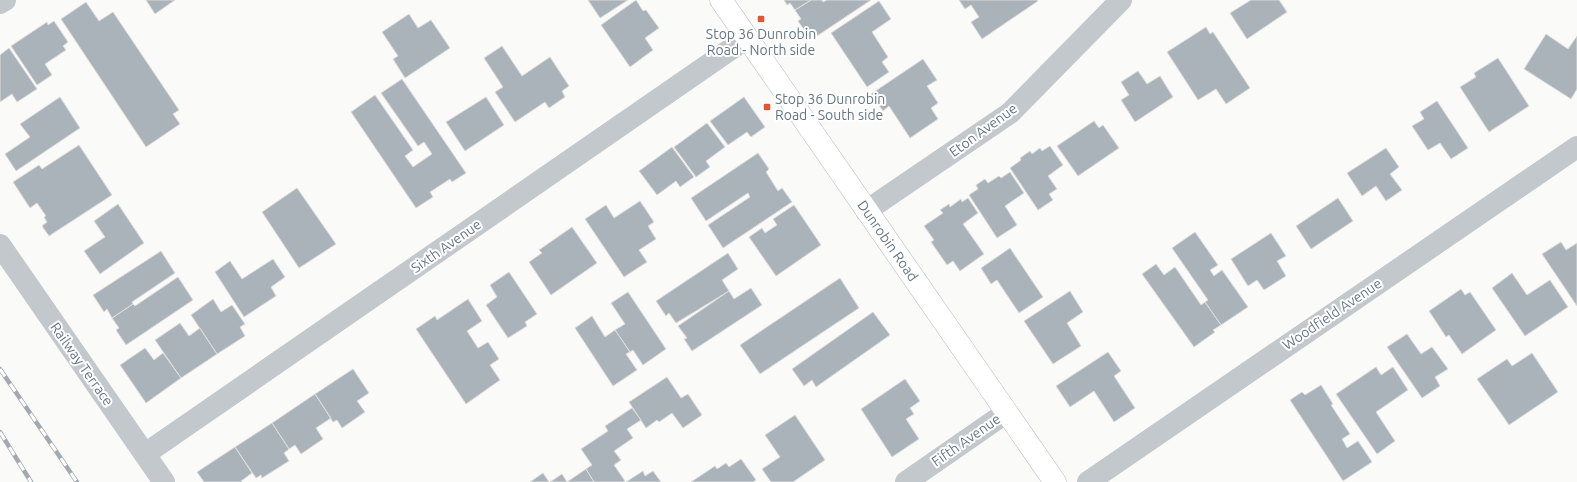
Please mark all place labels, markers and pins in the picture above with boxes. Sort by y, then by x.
marker: Stop 36 Dunrobin Road - North side [756,14,766,24]
place label: Stop 36 Dunrobin Road - North side [706,26,816,58]
place label: Stop 36 Dunrobin Road - South side [775,91,885,123]
marker: Stop 36 Dunrobin Road - South side [762,102,772,112]

